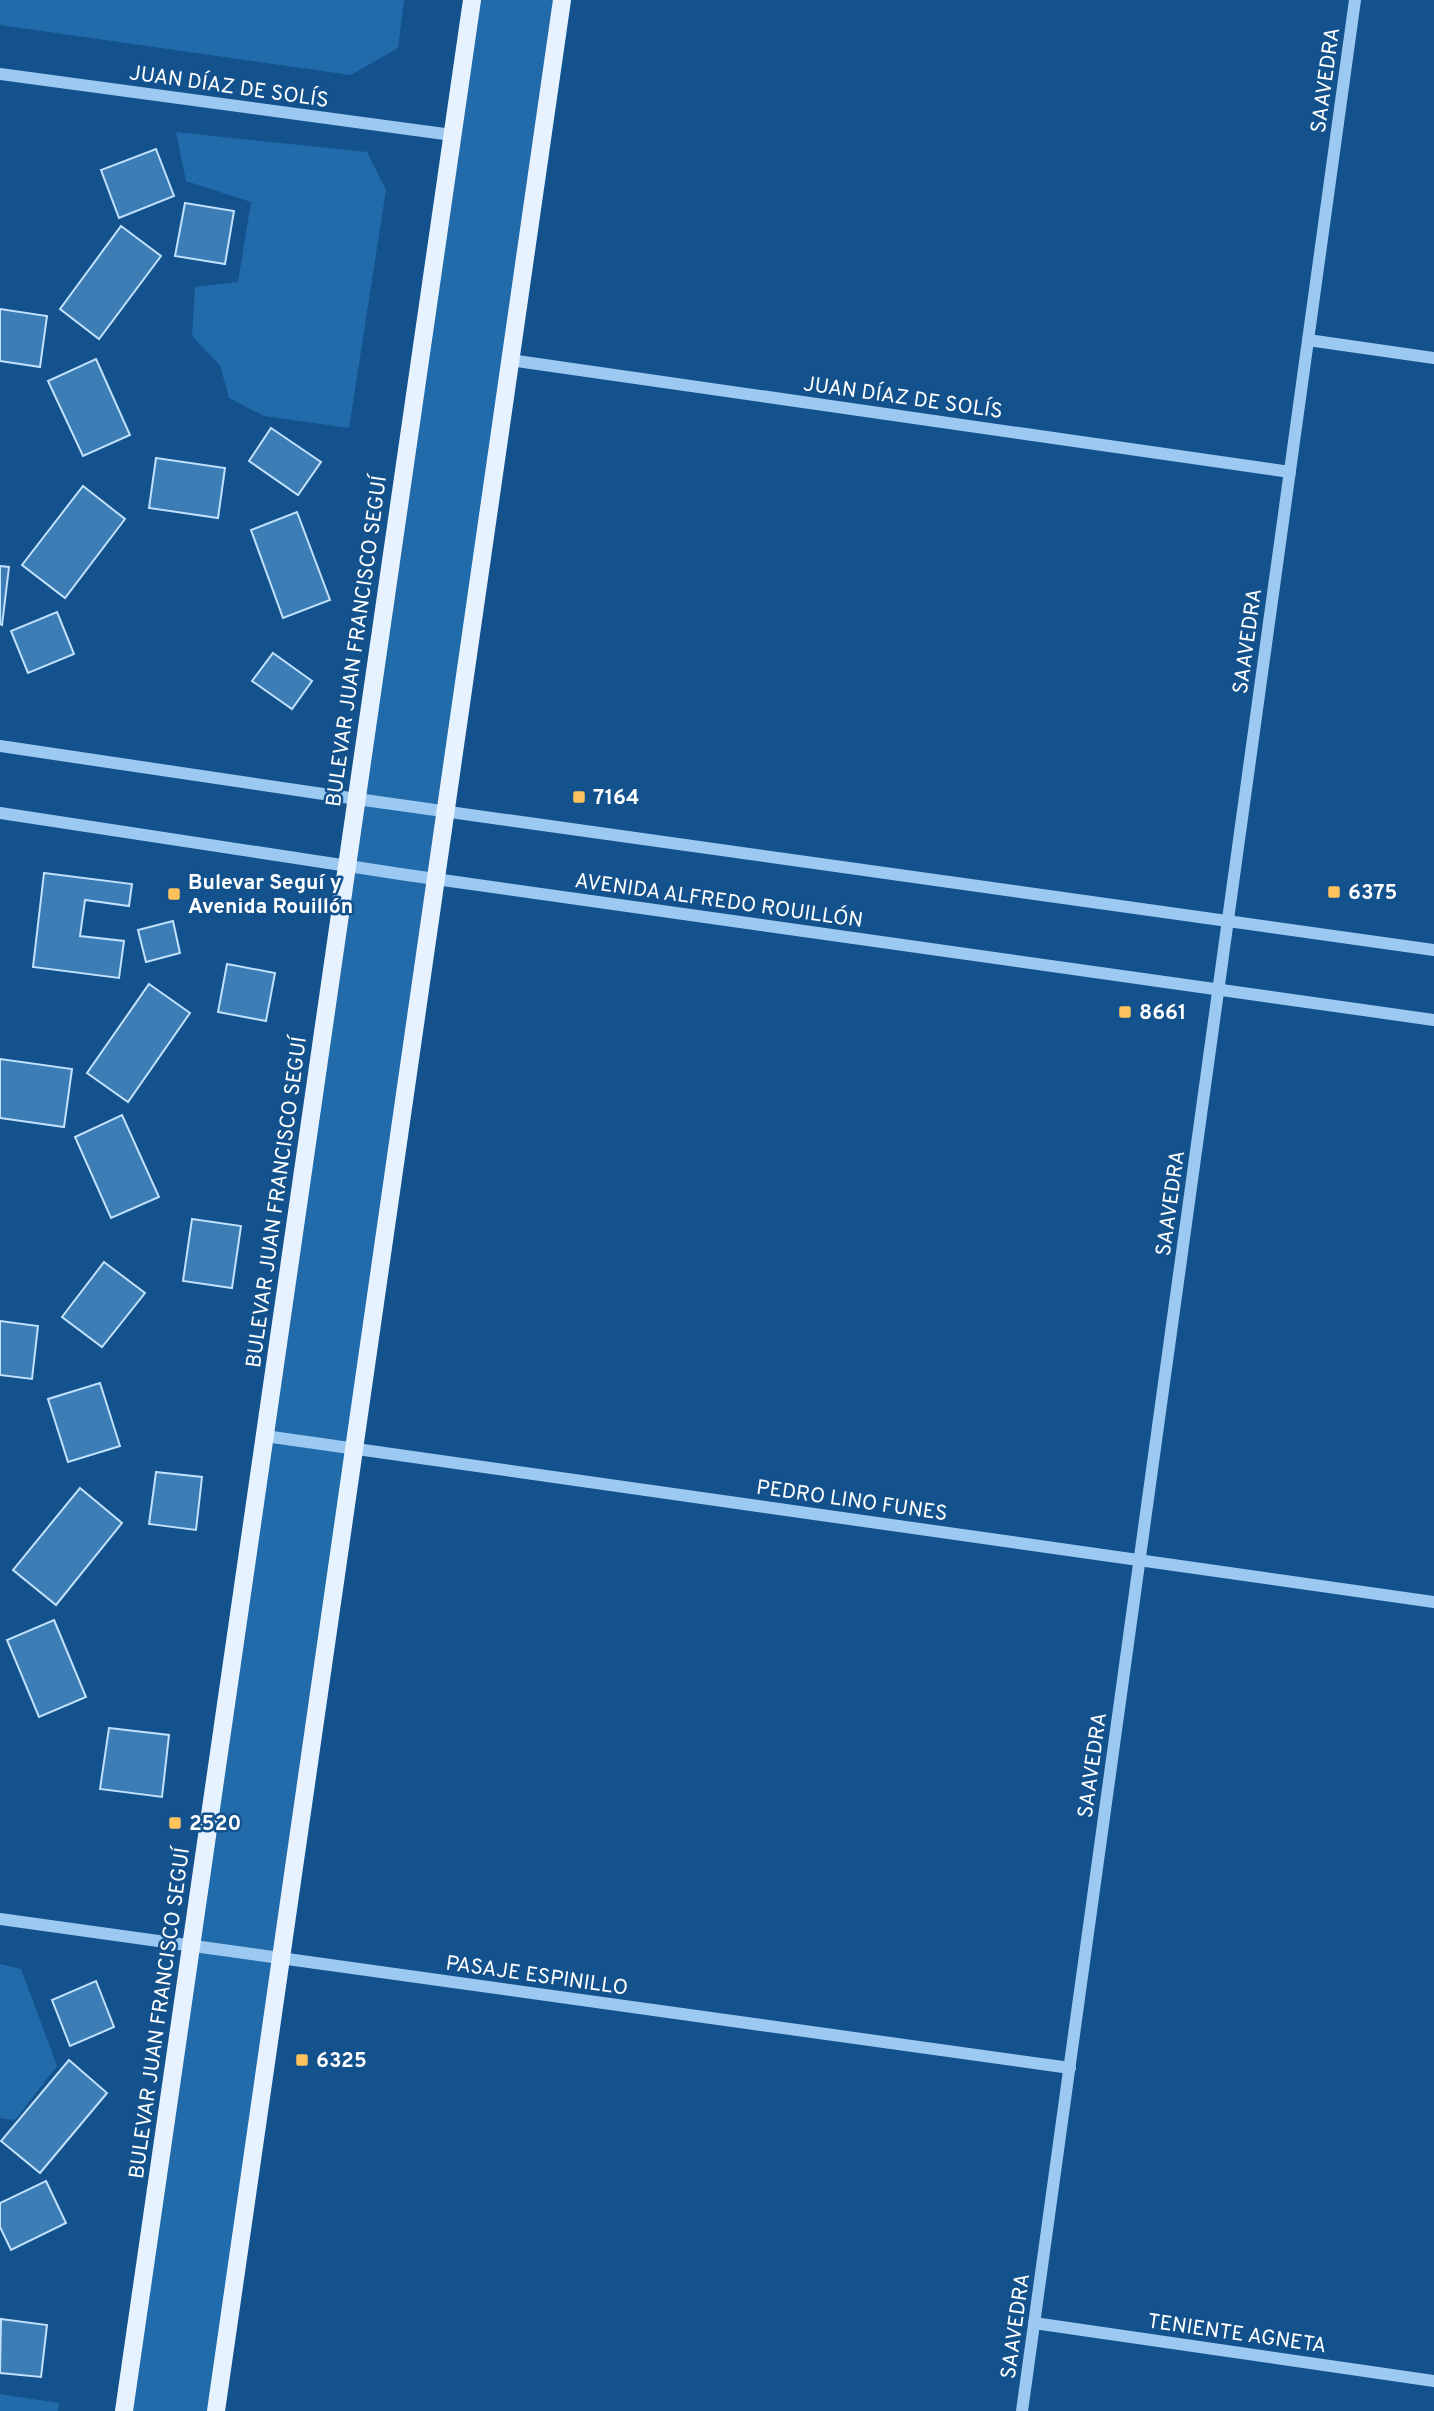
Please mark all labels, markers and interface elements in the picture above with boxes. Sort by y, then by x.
street label: SAAVEDRA [1306,26,1347,135]
street label: JUAN DÍAZ DE SOLÍS [127,59,330,115]
street label: JUAN DÍAZ DE SOLÍS [801,370,1004,426]
street label: BULEVAR JUAN FRANCISCO SEGUÍ [320,472,394,809]
street label: SAAVEDRA [1228,587,1269,696]
place label: 7164 [593,785,639,812]
marker: 7164 [571,789,587,805]
street label: AVENIDA ALFREDO ROUILLÓN [573,867,865,935]
place label: Bulevar Seguí y Avenida Rouillón [188,870,353,921]
place label: 6375 [1348,880,1397,907]
marker: 6375 [1326,884,1342,900]
marker: Bulevar Seguí y Avenida Rouillón [166,886,182,902]
place label: 8661 [1139,1000,1186,1027]
marker: 8661 [1117,1004,1133,1020]
street label: BULEVAR JUAN FRANCISCO SEGUÍ [240,1033,314,1370]
street label: SAAVEDRA [1151,1149,1192,1258]
street label: PEDRO LINO FUNES [754,1475,949,1528]
street label: SAAVEDRA [1073,1711,1114,1820]
place label: 2520 [189,1811,241,1838]
marker: 2520 [167,1815,183,1831]
street label: BULEVAR JUAN FRANCISCO SEGUÍ [123,1844,197,2181]
street label: PASAJE ESPINILLO [444,1950,630,2003]
place label: 6325 [316,2048,367,2075]
marker: 6325 [294,2052,310,2068]
street label: SAAVEDRA [996,2272,1037,2381]
street label: TENIENTE AGNETA [1146,2309,1328,2360]

